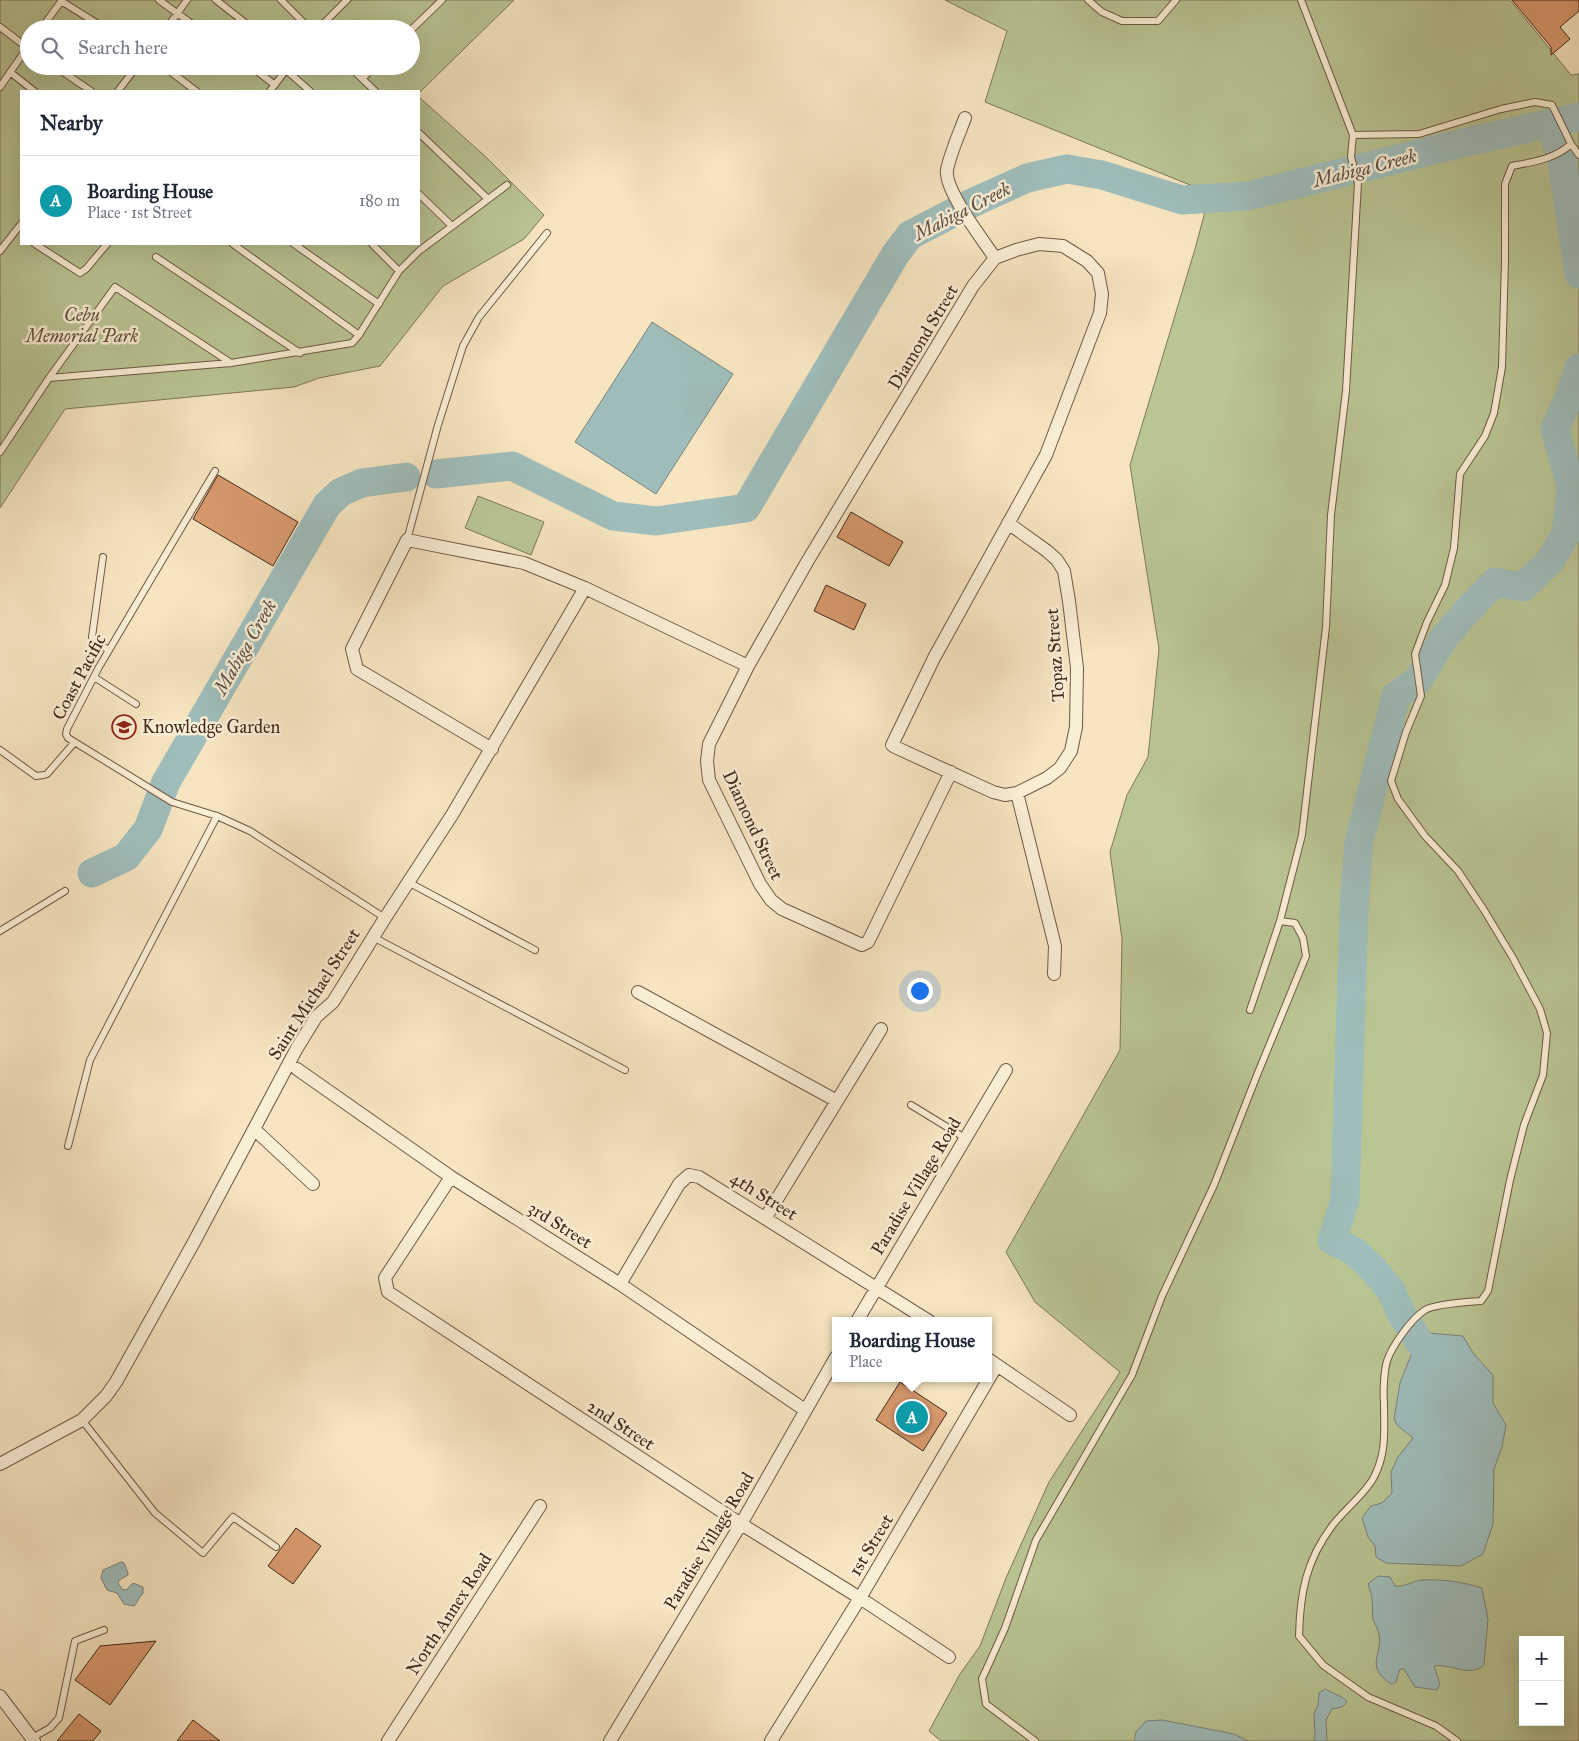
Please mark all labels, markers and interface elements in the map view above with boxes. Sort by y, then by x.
search box [20,20,420,75]
icon: search [38,34,66,62]
text: Search here [78,36,168,59]
text: Nearby [40,110,103,136]
water label: Mahiga Creek [1309,144,1420,192]
water label: Mahiga Creek [908,177,1015,246]
text: Boarding House [87,180,213,203]
text: A [51,191,61,210]
text: 180 m [359,191,400,210]
text: Place · 1st Street [87,203,192,222]
street label: Diamond Street [883,280,963,393]
park label: Cebu Memorial Park [24,304,138,347]
water label: Mahiga Creek [208,595,282,700]
street label: Topaz Street [1041,607,1069,702]
street label: Coast Pacific [47,630,111,724]
school or university icon: Knowledge Garden [111,714,137,740]
place label: Knowledge Garden [142,716,280,739]
street label: Diamond Street [718,767,788,884]
street label: Saint Michael Street [263,924,365,1064]
your location [907,978,933,1004]
street label: Paradise Village Road [866,1113,967,1259]
street label: 4th Street [726,1167,802,1226]
street label: 3rd Street [524,1197,597,1254]
popup [832,1317,992,1382]
text: Boarding House [849,1329,975,1352]
text: Place [849,1352,883,1371]
street label: 2nd Street [583,1395,659,1455]
pin: A [896,1398,928,1436]
street label: Paradise Village Road [659,1468,760,1614]
street label: 1st Street [844,1509,898,1580]
street label: North Annex Road [402,1549,496,1679]
map controls [1519,1636,1564,1726]
button: + [1519,1636,1564,1681]
button: − [1519,1681,1564,1726]

